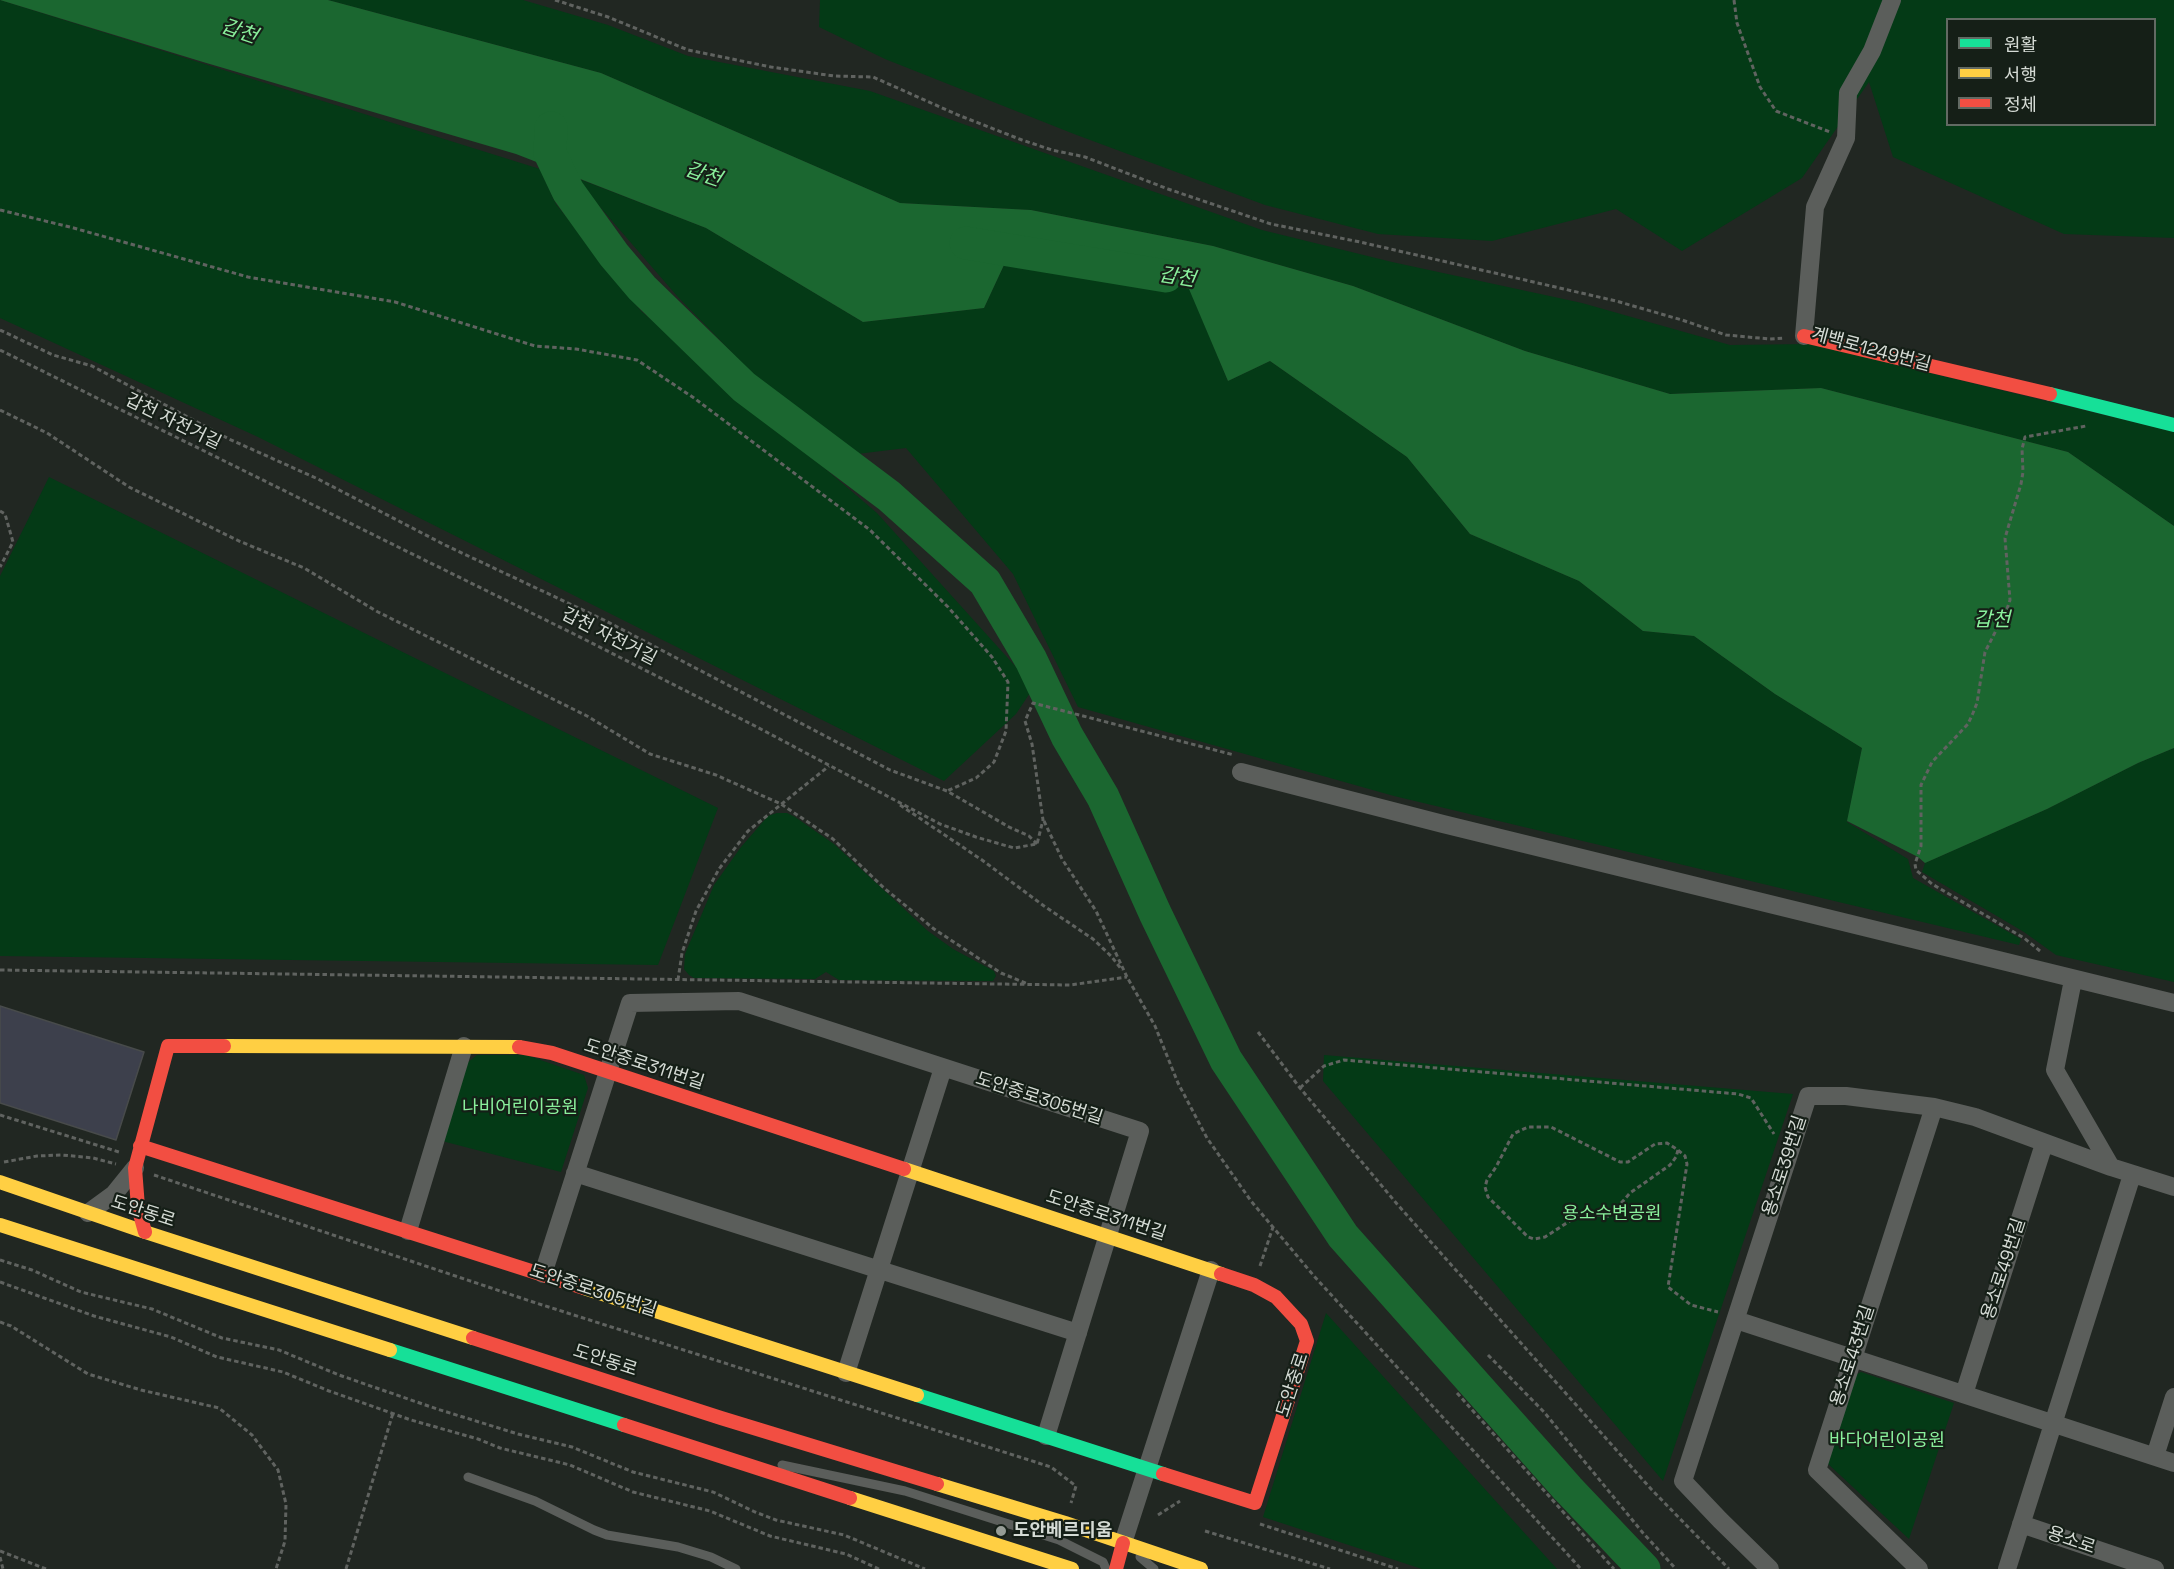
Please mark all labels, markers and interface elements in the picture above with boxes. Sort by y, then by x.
water label: 갑천 [218,15,260,49]
legend [1946,18,2156,126]
text: 원활 [2004,33,2037,56]
text: 서행 [2004,63,2037,86]
text: 정체 [2004,93,2037,116]
water label: 갑천 [682,158,724,192]
water label: 갑천 [1157,263,1197,293]
street label: 계백로1249번길 [1809,324,1933,376]
street label: 갑천 자전거길 [122,390,224,454]
street label: 갑천 자전거길 [558,604,660,670]
water label: 갑천 [1974,609,2010,633]
street label: 도안중로311번길 [581,1035,707,1095]
street label: 도안중로305번길 [973,1068,1105,1130]
park label: 나비어린이공원 [462,1097,578,1119]
street label: 용소로39번길 [1759,1113,1811,1219]
street label: 도안중로311번길 [1043,1186,1169,1246]
street label: 도안동로 [108,1191,178,1233]
park label: 용소수변공원 [1562,1203,1662,1225]
street label: 용소로49번길 [1977,1216,2031,1322]
street label: 도안중로305번길 [527,1260,659,1322]
street label: 용소로43번길 [1827,1303,1879,1409]
street label: 도안동로 [570,1340,640,1382]
street label: 도안중로 [1272,1350,1314,1420]
park label: 바다어린이공원 [1829,1430,1945,1452]
place label: 도안베르디움 [1013,1520,1112,1542]
street label: 용소로 [2044,1523,2098,1559]
marker: 도안베르디움 [994,1524,1008,1538]

